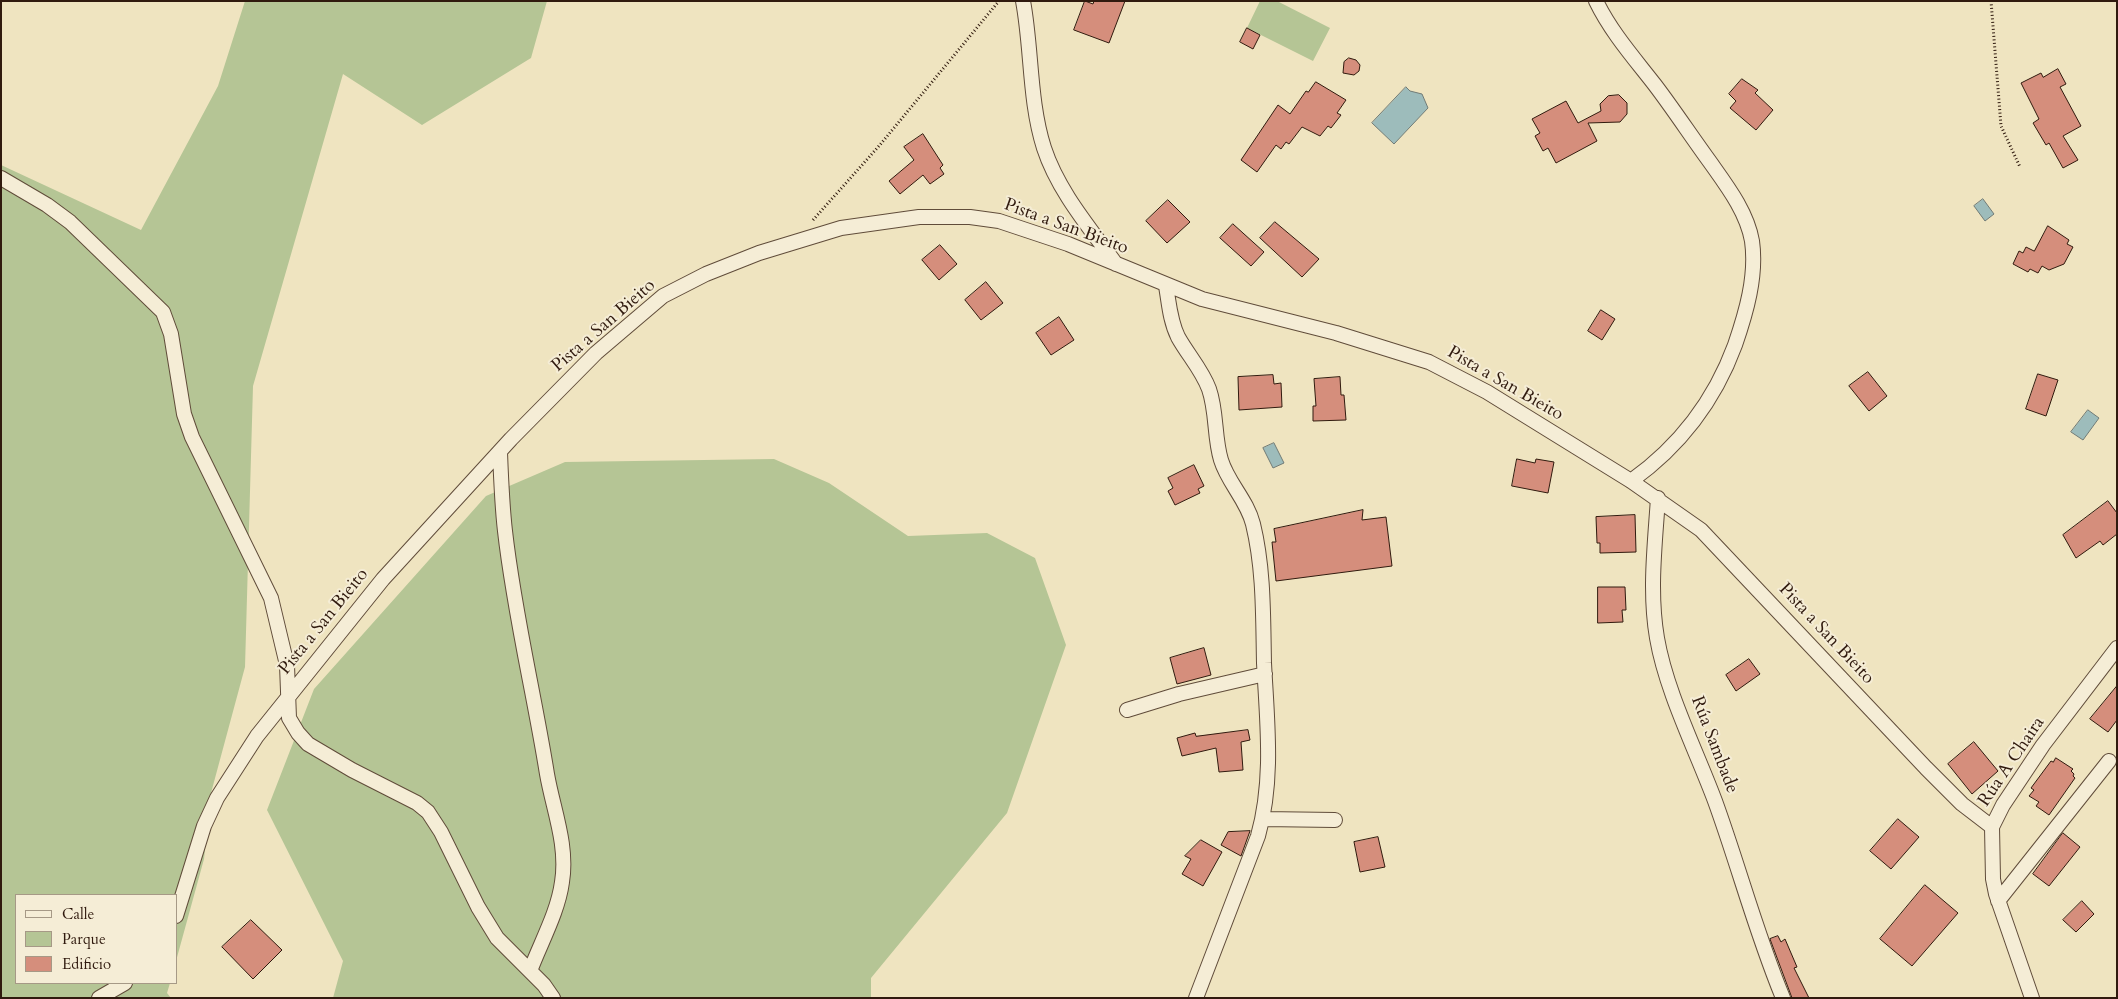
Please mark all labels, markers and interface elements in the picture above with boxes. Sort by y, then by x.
street label: Pista a San Bieito [1001,195,1131,259]
street label: Pista a San Bieito [548,275,660,377]
street label: Pista a San Bieito [1443,342,1567,426]
street label: Pista a San Bieito [275,565,373,679]
street label: Pista a San Bieito [1774,579,1878,689]
street label: Rúa Sambade [1686,693,1742,797]
street label: Rúa A Chaira [1974,713,2050,811]
legend [15,894,178,984]
text: Calle [62,904,94,924]
text: Parque [62,929,106,949]
text: Edificio [62,954,111,974]

